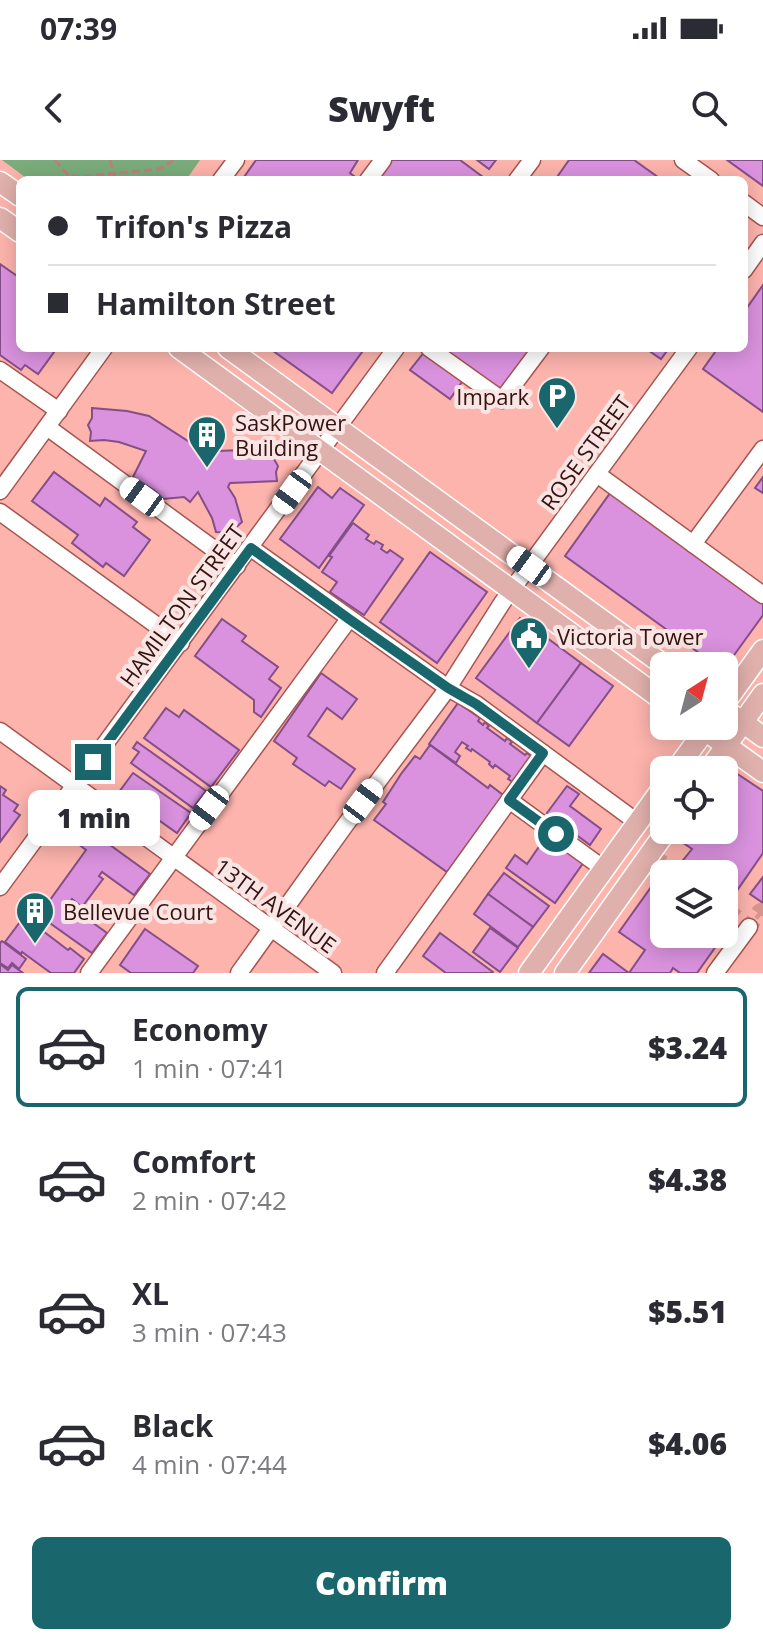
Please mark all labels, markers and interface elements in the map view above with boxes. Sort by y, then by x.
text: 07:39 [40,8,117,49]
text: Swyft [328,84,435,133]
icon: back [32,86,76,130]
icon: search [687,86,731,130]
text: Trifon's Pizza [96,206,292,247]
text: Hamilton Street [96,283,336,324]
parking icon: Impark [536,375,578,430]
place label: Impark [456,381,529,411]
street label: ROSE STREET [533,389,637,515]
place label: SaskPower Building [235,407,346,462]
building icon: SaskPower Building [186,414,228,469]
car [268,466,316,518]
car [116,473,168,521]
street label: HAMILTON STREET [112,518,250,692]
car [503,542,555,590]
public building icon: Victoria Tower [508,615,550,670]
place label: Victoria Tower [557,621,704,651]
north arrow [650,652,738,740]
map controls [650,652,738,948]
route end [75,744,111,780]
button: locate [650,756,738,844]
car [339,775,387,827]
car [185,782,233,834]
callout: 1 min [27,790,159,846]
text: 1 min [57,800,131,836]
route start [538,816,574,852]
street label: 13TH AVENUE [209,851,343,959]
button: layers [650,860,738,948]
building icon: Bellevue Court [14,890,56,945]
place label: Bellevue Court [63,896,213,926]
text: Economy [132,1009,268,1050]
icon: car [36,1011,108,1083]
text: $3.24 [648,1027,727,1068]
text: 1 min · 07:41 [132,1050,287,1086]
text: Comfort [132,1141,256,1182]
icon: car [36,1143,108,1215]
text: $4.38 [648,1159,727,1200]
text: 2 min · 07:42 [132,1182,287,1218]
text: XL [132,1273,169,1314]
icon: car [36,1275,108,1347]
text: $5.51 [648,1291,727,1332]
text: 3 min · 07:43 [132,1314,287,1350]
text: Black [132,1405,213,1446]
icon: car [36,1407,108,1479]
text: $4.06 [648,1423,727,1464]
text: 4 min · 07:44 [132,1446,287,1482]
button: Confirm [32,1537,731,1629]

